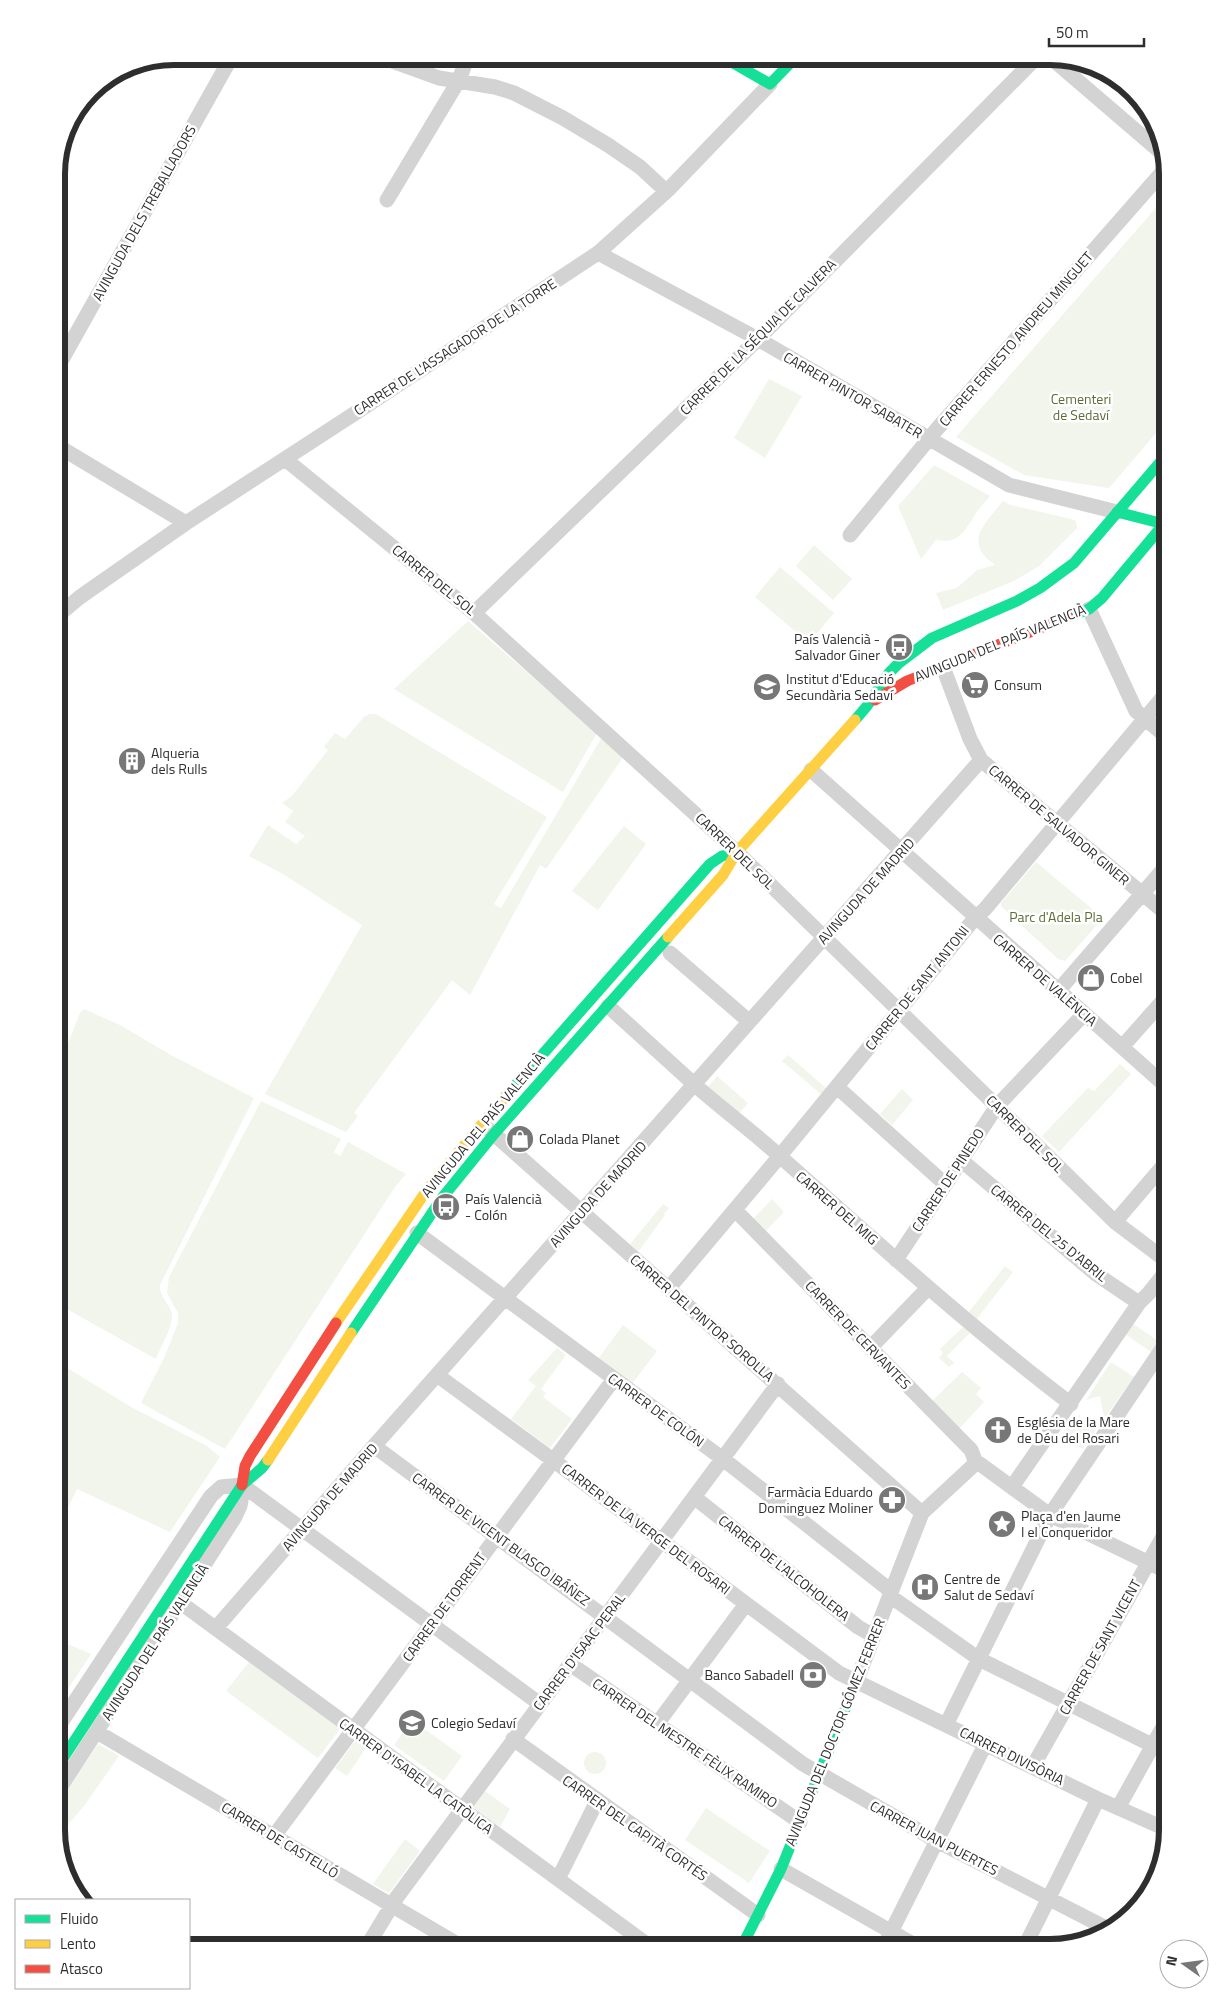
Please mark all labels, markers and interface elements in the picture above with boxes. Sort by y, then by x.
scale bar [1049,15,1144,47]
text: 50 m [1056,21,1089,44]
street label: AVINGUDA DELS TREBALLADORS [86,121,201,304]
street label: CARRER ERNESTO ANDREU MINGUET [934,246,1098,431]
street label: CARRER DE LA SÉQUIA DE CALVERA [675,253,841,420]
street label: CARRER DE L'ASSAGADOR DE LA TORRE [349,273,560,420]
street label: CARRER PINTOR SABATER [780,346,927,443]
park label: Cementeri de Sedaví [1051,388,1111,425]
street label: CARRER DEL SOL [388,539,481,620]
street label: AVINGUDA DEL PAÍS VALENCIÀ [911,598,1089,687]
place label: País Valencià - Salvador Giner [794,628,880,665]
bus stop icon: País Valencià - Salvador Giner [884,632,914,662]
place label: Institut d'Educació Secundària Sedaví [786,668,894,705]
supermarket icon: Consum [960,670,990,700]
school or university icon: Institut d'Educació Secundària Sedaví [752,672,782,702]
place label: Consum [994,674,1042,695]
place label: Alqueria dels Rulls [151,742,207,779]
building icon: Alqueria dels Rulls [117,746,147,776]
street label: CARRER DE SALVADOR GINER [984,759,1134,890]
street label: CARRER DEL SOL [691,807,780,894]
street label: AVINGUDA DE MADRID [812,833,919,949]
park label: Parc d'Adela Pla [1009,906,1103,927]
street label: CARRER DE SANT ANTONI [860,921,974,1055]
street label: CARRER DE VALÈNCIA [989,928,1102,1031]
shop icon: Cobel [1076,963,1106,993]
place label: Cobel [1110,967,1143,988]
street label: AVINGUDA DEL PAÍS VALENCIÀ [416,1047,550,1202]
street label: CARRER DEL SOL [982,1090,1069,1178]
shop icon: Colada Planet [505,1124,535,1154]
street label: CARRER DE PINEDO [906,1124,989,1236]
place label: Colada Planet [539,1128,620,1149]
street label: AVINGUDA DE MADRID [544,1136,651,1252]
street label: CARRER DEL MIG [792,1166,883,1249]
street label: CARRER DEL 25 D'ABRIL [986,1179,1113,1287]
place label: País Valencià - Colón [465,1188,542,1225]
bus stop icon: País Valencià - Colón [431,1192,461,1222]
street label: CARRER DEL PINTOR SOROLLA [626,1249,779,1387]
street label: CARRER DE CERVANTES [801,1275,916,1394]
street label: CARRER DE COLÓN [604,1367,709,1452]
place label: Església de la Mare de Déu del Rosari [1017,1411,1130,1448]
church icon: Església de la Mare de Déu del Rosari [983,1415,1013,1445]
street label: AVINGUDA DE MADRID [277,1438,382,1555]
street label: CARRER DE LA VERGE DEL ROSARI [557,1458,735,1599]
street label: CARRER DE VICENT BLASCO IBÁÑEZ [408,1467,595,1610]
place label: Farmàcia Eduardo Dominguez Moliner [758,1481,873,1518]
pharmacy icon: Farmàcia Eduardo Dominguez Moliner [877,1485,907,1515]
place label: Plaça d'en Jaume I el Conqueridor [1021,1505,1121,1542]
place icon: Plaça d'en Jaume I el Conqueridor [987,1509,1017,1539]
street label: CARRER DE L'ALCOHOLERA [714,1510,855,1626]
street label: CARRER DE TORRENT [397,1547,491,1666]
street label: AVINGUDA DEL PAÍS VALENCIÀ [96,1559,214,1724]
place label: Centre de Salut de Sedaví [944,1568,1035,1605]
hospital icon: Centre de Salut de Sedaví [910,1572,940,1602]
street label: CARRER DE SANT VICENT [1054,1575,1146,1718]
street label: CARRER D'ISAAC PERAL [527,1588,630,1715]
street label: AVINGUDA DEL DOCTOR GÓMEZ FERRER [779,1615,890,1849]
bank icon: Banco Sabadell [798,1660,828,1690]
place label: Banco Sabadell [704,1664,794,1685]
street label: CARRER DEL MESTRE FÈLIX RAMIRO [589,1673,782,1813]
school or university icon: Colegio Sedaví [397,1708,427,1738]
street label: CARRER D'ISABEL LA CATÒLICA [335,1712,498,1839]
place label: Colegio Sedaví [431,1712,517,1733]
street label: CARRER DIVISÒRIA [956,1721,1069,1790]
street label: CARRER DEL CAPITÀ CORTÉS [558,1769,712,1886]
street label: CARRER JUAN PUERTES [866,1795,1002,1880]
street label: CARRER DE CASTELLÓ [218,1796,343,1883]
legend [15,1899,190,1989]
text: Fluido [60,1907,99,1930]
text: Lento [60,1932,96,1955]
north arrow [1159,1939,1209,1989]
text: N [1160,1953,1182,1968]
text: Atasco [60,1957,103,1980]

